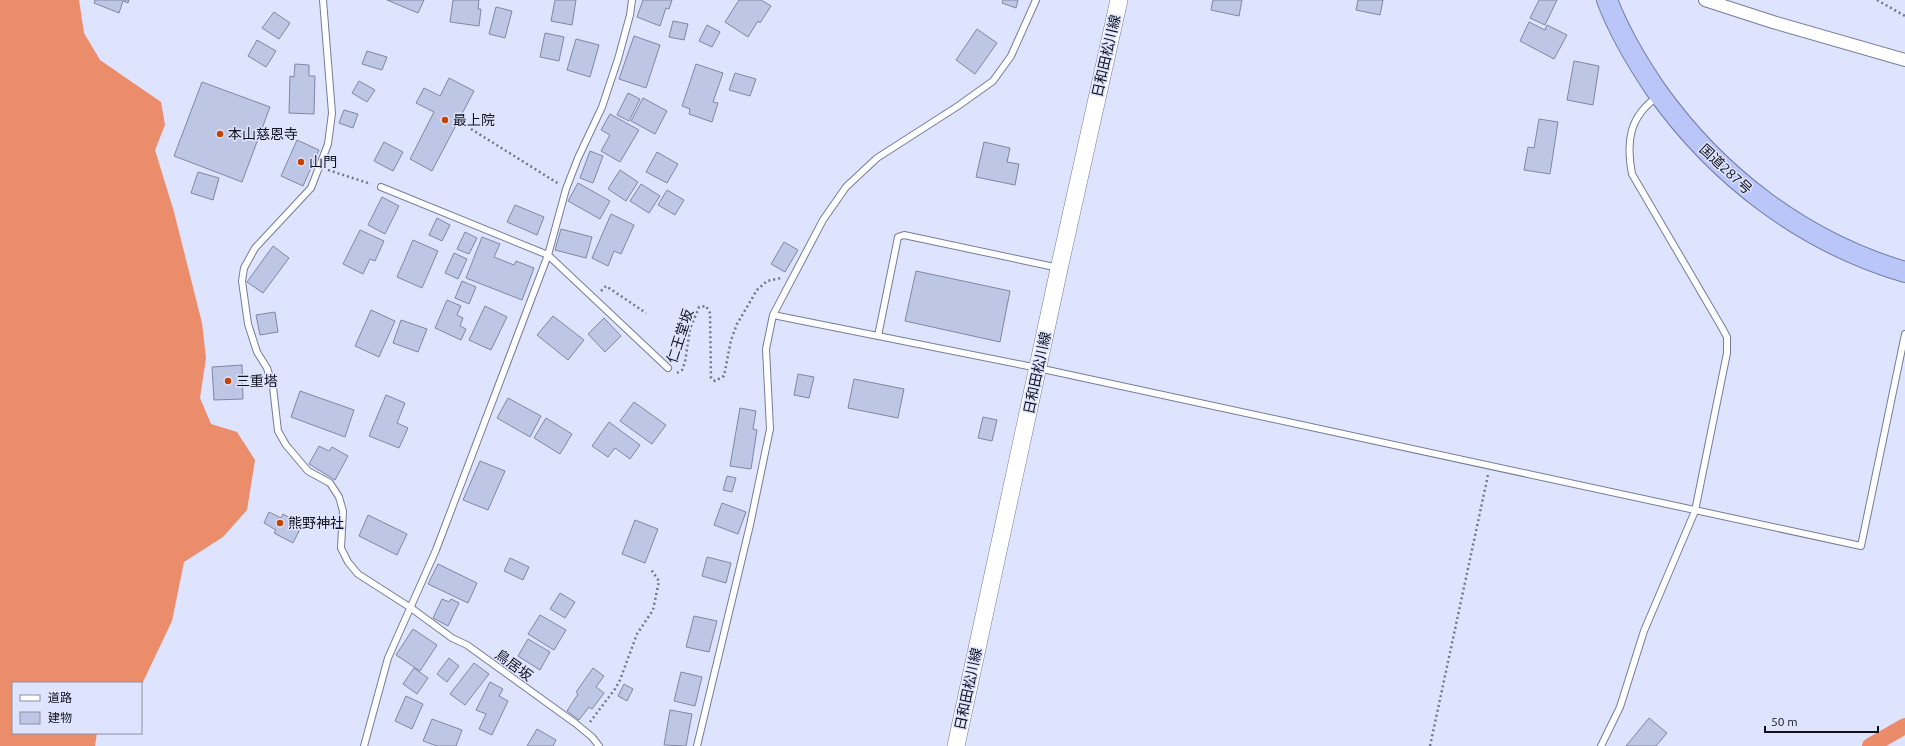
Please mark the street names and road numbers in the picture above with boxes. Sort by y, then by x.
street label: 日和田松川線 [1089,13,1123,99]
street label: 国道287号 [1697,141,1755,197]
street label: 仁王堂坂 [664,307,696,365]
street label: 日和田松川線 [1020,330,1054,416]
street label: 鳥居坂 [492,646,536,684]
street label: 日和田松川線 [951,646,985,732]

